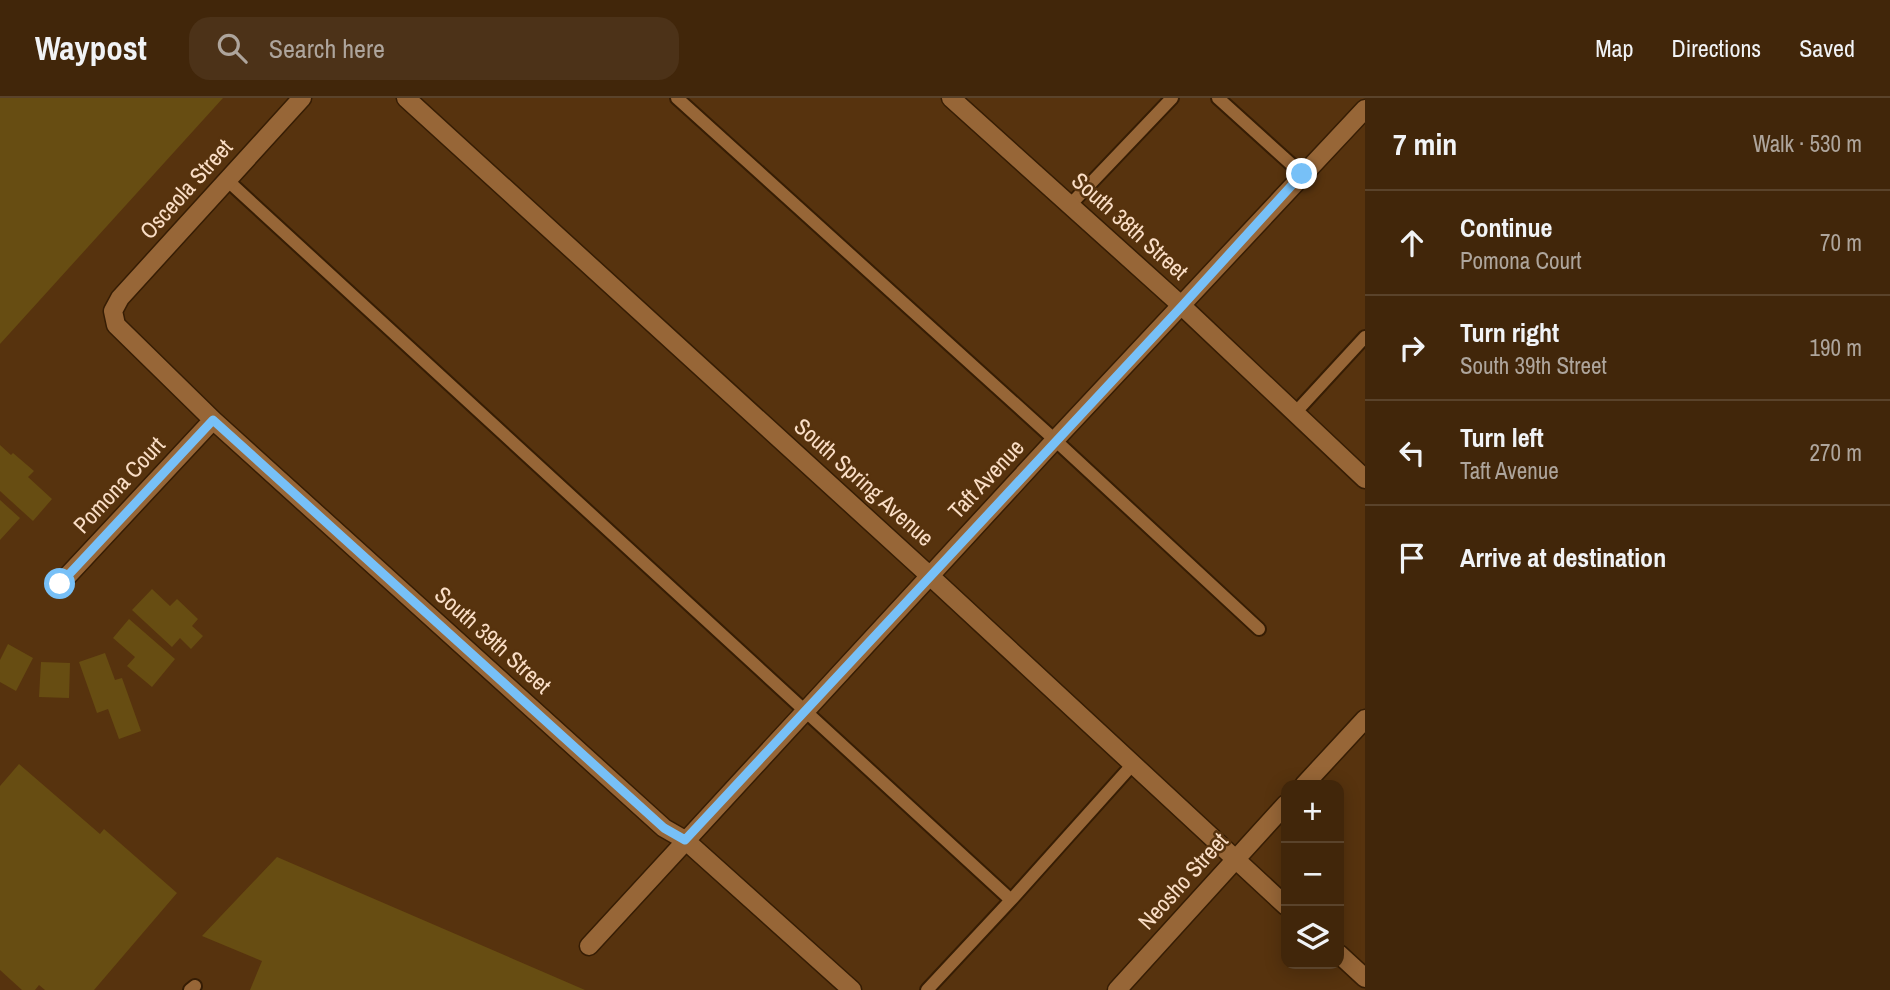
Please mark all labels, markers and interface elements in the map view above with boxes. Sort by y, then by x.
search box [189,17,679,80]
text: Waypost [35,26,147,70]
icon: search [213,29,251,67]
text: Search here [269,31,385,66]
text: Map [1595,32,1633,64]
text: Directions [1671,32,1761,64]
text: Saved [1799,32,1855,64]
text: 7 min [1393,124,1457,164]
text: Walk · 530 m [1753,128,1862,159]
street label: Osceola Street [132,132,239,245]
route end [1286,158,1317,189]
street label: South 38th Street [1065,165,1195,286]
text: Continue [1460,210,1552,245]
icon: ahead [1393,224,1431,262]
text: 70 m [1820,227,1862,258]
text: Pomona Court [1460,245,1582,276]
text: Turn right [1460,315,1559,350]
icon: right [1393,329,1431,367]
text: 190 m [1810,332,1862,363]
text: South 39th Street [1460,350,1607,381]
street label: South Spring Avenue [788,411,941,553]
text: Turn left [1460,420,1544,455]
street label: Pomona Court [66,430,171,540]
street label: Taft Avenue [941,432,1031,525]
icon: left [1393,434,1431,472]
text: 270 m [1810,437,1862,468]
text: Taft Avenue [1460,455,1559,486]
icon: arrive [1393,539,1431,577]
text: Arrive at destination [1460,540,1666,575]
route start [44,568,75,599]
street label: South 39th Street [428,579,558,700]
map controls [1281,780,1344,969]
button: + [1281,780,1344,843]
street label: Neosho Street [1131,825,1234,936]
button: − [1281,843,1344,906]
button: layers [1281,906,1344,969]

